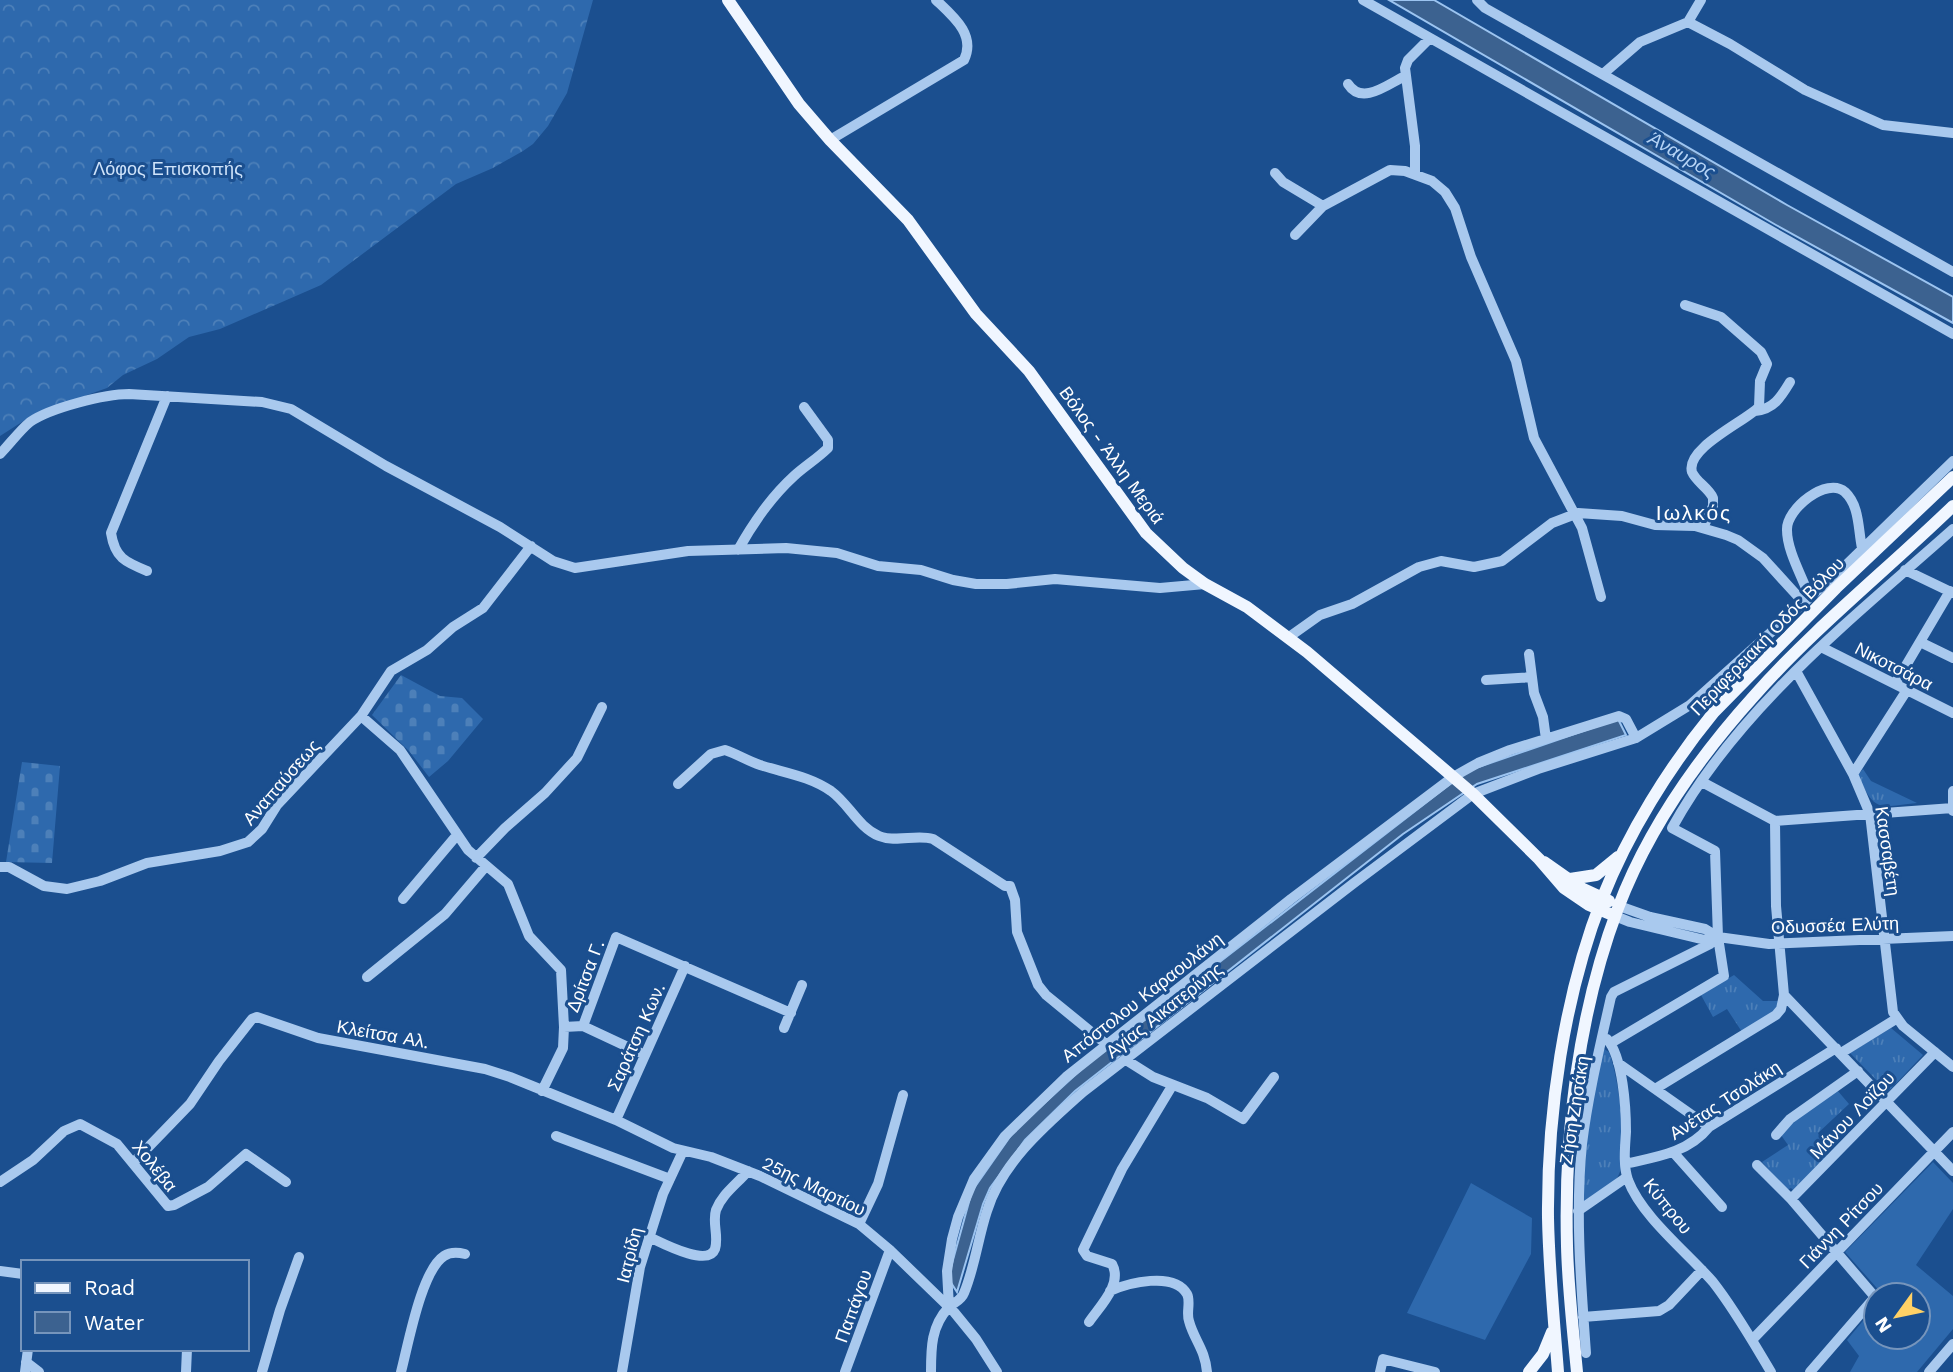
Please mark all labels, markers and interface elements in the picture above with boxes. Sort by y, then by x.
water label: Άναυρος [1643,126,1720,184]
park label: Λόφος Επισκοπής [93,158,243,179]
street label: Βόλος - Άλλη Μεριά [1055,382,1169,528]
district label: Ιωλκός [1656,500,1732,525]
street label: Περιφερειακή Οδός Βόλου [1686,552,1848,720]
street label: Νικοτσάρα [1852,637,1936,695]
street label: Αναπαύσεως [238,735,324,829]
street label: Κασσαβέτη [1871,805,1905,897]
street label: Οδυσσέα Ελύτη [1771,912,1899,938]
street label: Απόστολου Καραουλάνη [1057,928,1227,1066]
street label: Δρίτσα Γ. [562,937,608,1015]
street label: Αγίας Αικατερίνης [1102,958,1227,1062]
street label: Σαράτση Κων. [603,980,669,1094]
street label: Κλείτσα Αλ. [335,1016,431,1052]
street label: Ζήση Ζησάκη [1555,1054,1593,1166]
street label: Ανέτας Τσολάκη [1665,1056,1785,1144]
street label: Μάνου Λοϊζου [1805,1067,1899,1163]
street label: Χολέβα [128,1136,182,1196]
street label: 25ης Μαρτίου [759,1152,869,1220]
street label: Κύπρου [1639,1174,1697,1238]
street label: Γιάννη Ρίτσου [1795,1178,1887,1272]
street label: Ιατρίδη [612,1225,646,1285]
legend [21,1260,248,1351]
street label: Παπάγου [830,1267,876,1345]
text: Road [84,1275,135,1300]
north arrow [1862,1281,1932,1351]
text: Water [84,1310,145,1335]
text: N [1870,1313,1897,1337]

